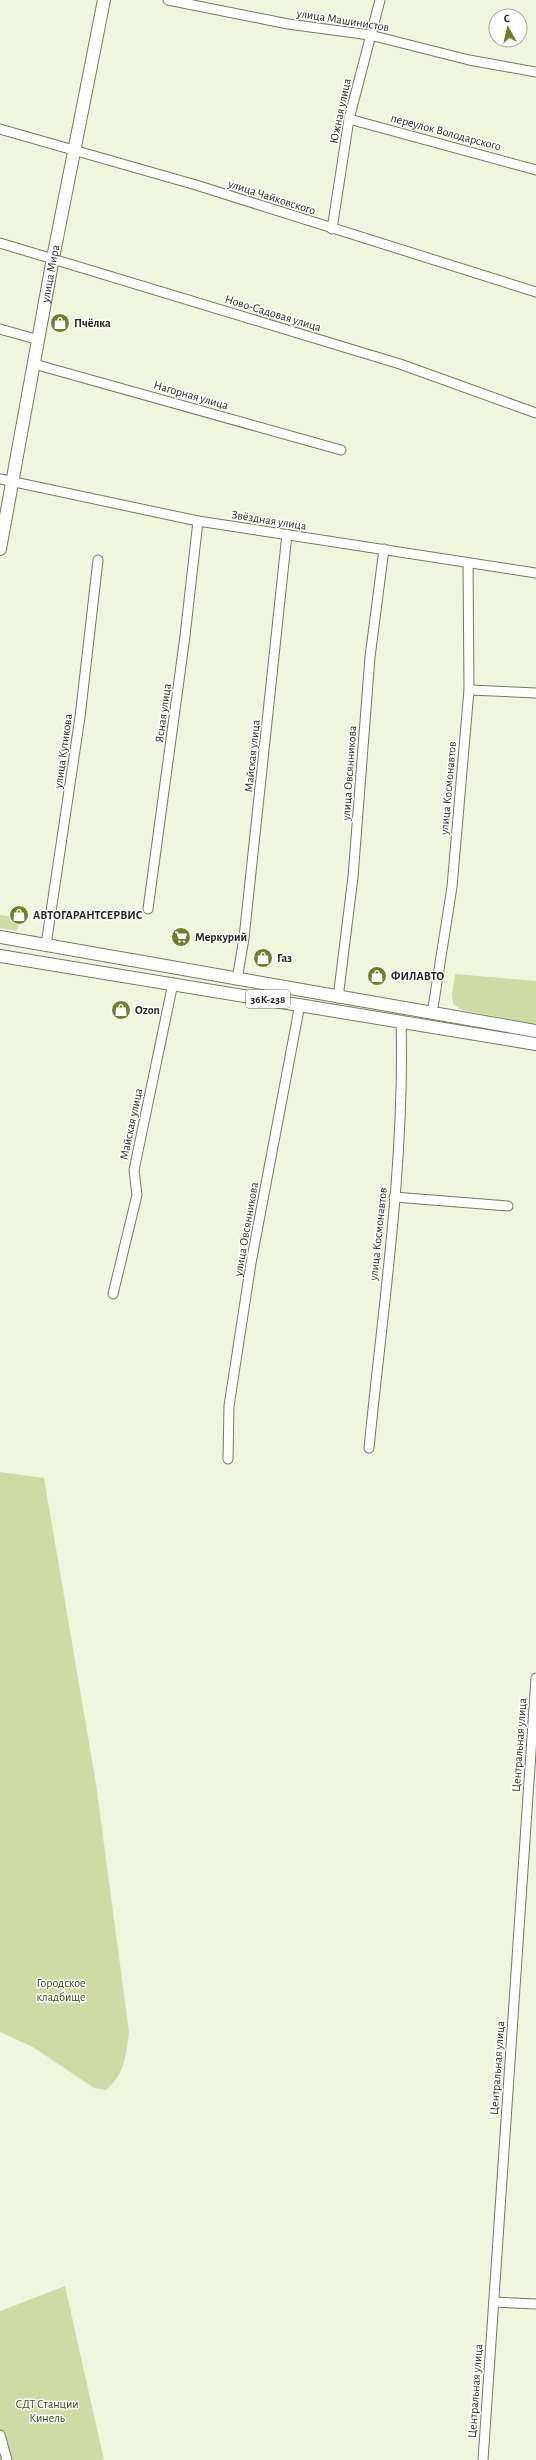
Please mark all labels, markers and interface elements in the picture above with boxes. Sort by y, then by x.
street label: улица Машинистов [295,7,390,34]
north arrow [488,8,528,48]
text: С [503,13,510,24]
street label: Южная улица [327,77,354,145]
street label: переулок Володарского [389,111,503,154]
street label: улица Чайковского [226,177,317,218]
street label: улица Мира [39,243,62,304]
street label: Ново-Садовая улица [223,293,323,334]
shop icon: Пчёлка [49,312,71,334]
place label: Пчёлка [74,317,111,329]
street label: Нагорная улица [152,379,230,413]
street label: Звёздная улица [230,508,308,533]
street label: Ясная улица [153,682,174,743]
street label: улица Кутикова [52,713,75,790]
street label: Майская улица [242,719,263,793]
street label: улица Овсянникова [340,725,359,822]
street label: улица Космонавтов [438,740,459,836]
shop icon: АВТОГАРАНТСЕРВИС [8,904,30,926]
place label: АВТОГАРАНТСЕРВИС [33,909,143,921]
supermarket icon: Меркурий [170,926,192,948]
place label: Меркурий [195,931,247,944]
shop icon: Газ [252,947,274,969]
place label: Газ [277,952,292,964]
shop icon: ФИЛАВТО [366,965,388,987]
place label: ФИЛАВТО [391,970,444,982]
road number: 36К-238 [246,990,290,1008]
shop icon: Ozon [110,999,132,1021]
place label: Ozon [135,1004,160,1016]
street label: Майская улица [118,1087,146,1161]
street label: улица Овсянникова [232,1181,261,1278]
street label: улица Космонавтов [367,1186,390,1282]
street label: Центральная улица [510,1697,529,1793]
park label: Городское кладбище [36,1977,86,2003]
street label: Центральная улица [488,2020,507,2116]
street label: Центральная улица [466,2343,485,2439]
park label: СДТ Станции Кинель [15,2398,79,2424]

